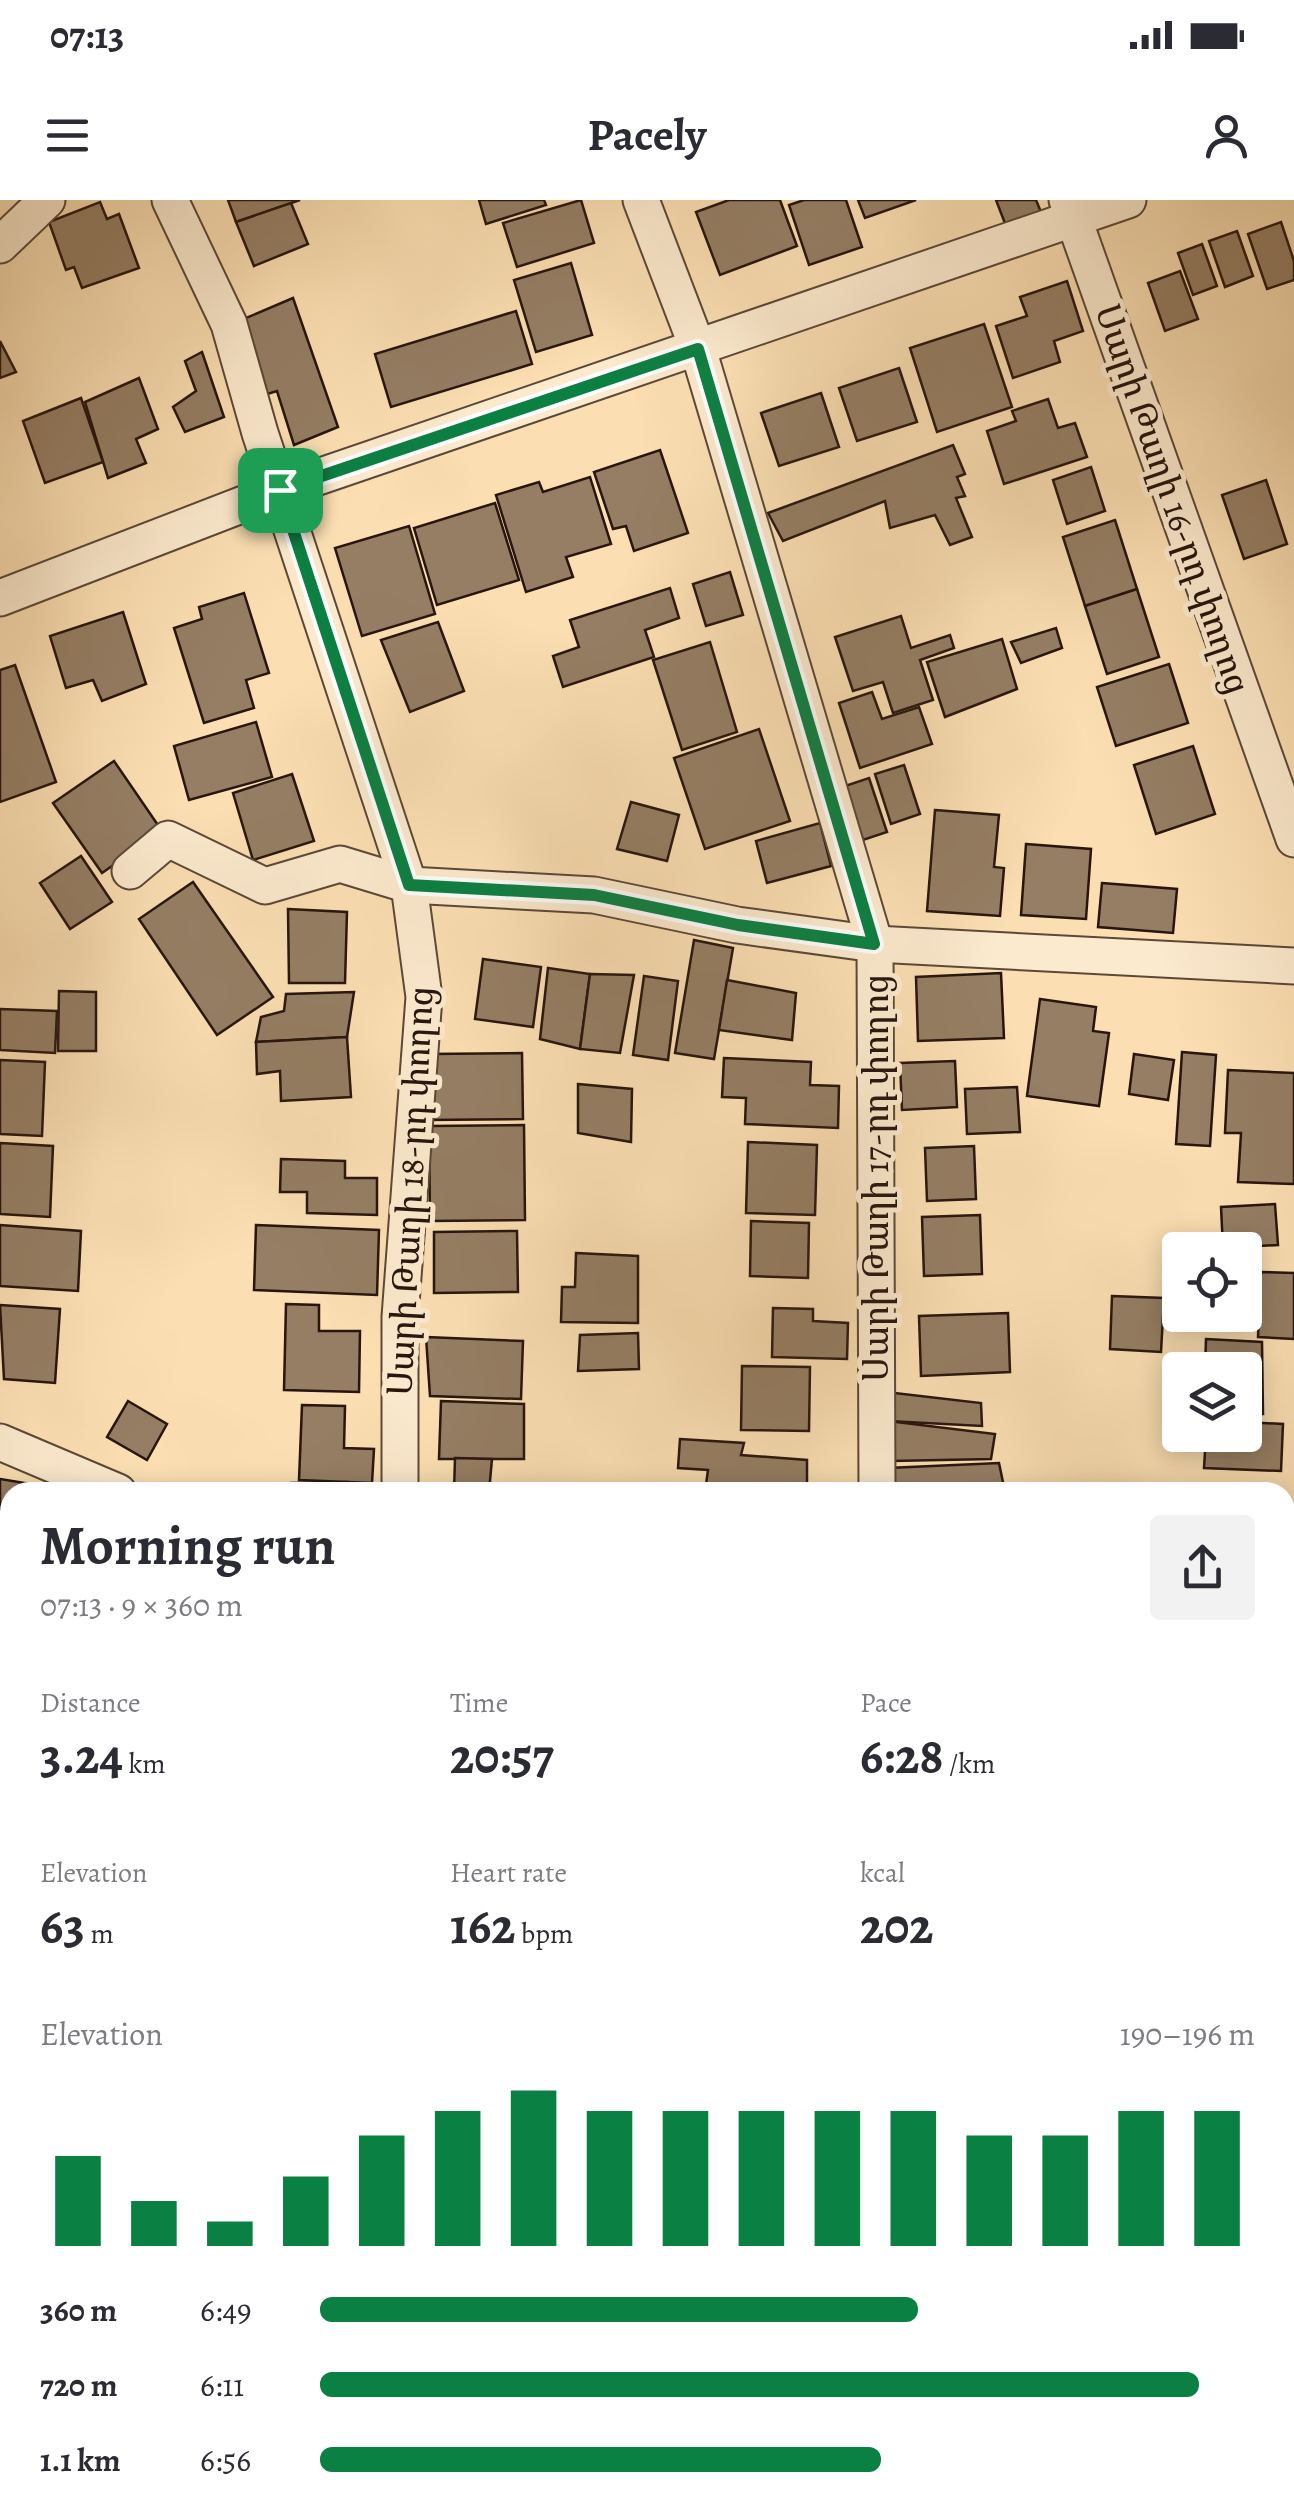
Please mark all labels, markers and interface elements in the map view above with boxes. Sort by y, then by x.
text: 07:13 [50,9,124,61]
text: Pacely [588,104,706,166]
icon: menu [40,108,95,163]
icon: person [1199,108,1254,163]
street label: Սարի Թաղի 16-րդ փողոց [1084,298,1262,700]
pin [238,448,323,533]
icon: arrive [253,463,308,518]
street label: Սարի Թաղի 17-րդ փողոց [852,974,900,1382]
street label: Սարի Թաղի 18-րդ փողոց [375,985,445,1397]
map controls [1162,1232,1262,1452]
button: locate [1162,1232,1262,1332]
button: layers [1162,1352,1262,1452]
text: Morning run [40,1508,335,1583]
button: share [1150,1515,1255,1620]
text: 07:13 · 9 × 360 m [40,1583,243,1627]
text: Distance [40,1684,140,1722]
text: Time [450,1684,508,1722]
text: Pace [860,1684,912,1722]
text: 3.24 [40,1722,123,1790]
text: 20:57 [450,1722,554,1790]
text: 6:28 [860,1722,943,1790]
text: km [123,1745,166,1783]
text: /km [943,1745,995,1783]
text: Elevation [40,1854,147,1892]
text: Heart rate [450,1854,567,1892]
text: kcal [860,1854,905,1892]
text: 63 [40,1892,85,1960]
text: 162 [450,1892,515,1960]
text: 202 [860,1892,933,1960]
text: m [85,1915,114,1953]
text: bpm [515,1915,573,1953]
text: Elevation [40,2012,163,2056]
text: 190–196 m [1120,2012,1255,2056]
text: 360 m [40,2288,117,2332]
text: 6:49 [200,2288,251,2332]
text: 720 m [40,2363,118,2407]
text: 6:11 [200,2363,244,2407]
text: 1.1 km [40,2438,121,2482]
text: 6:56 [200,2438,251,2482]

